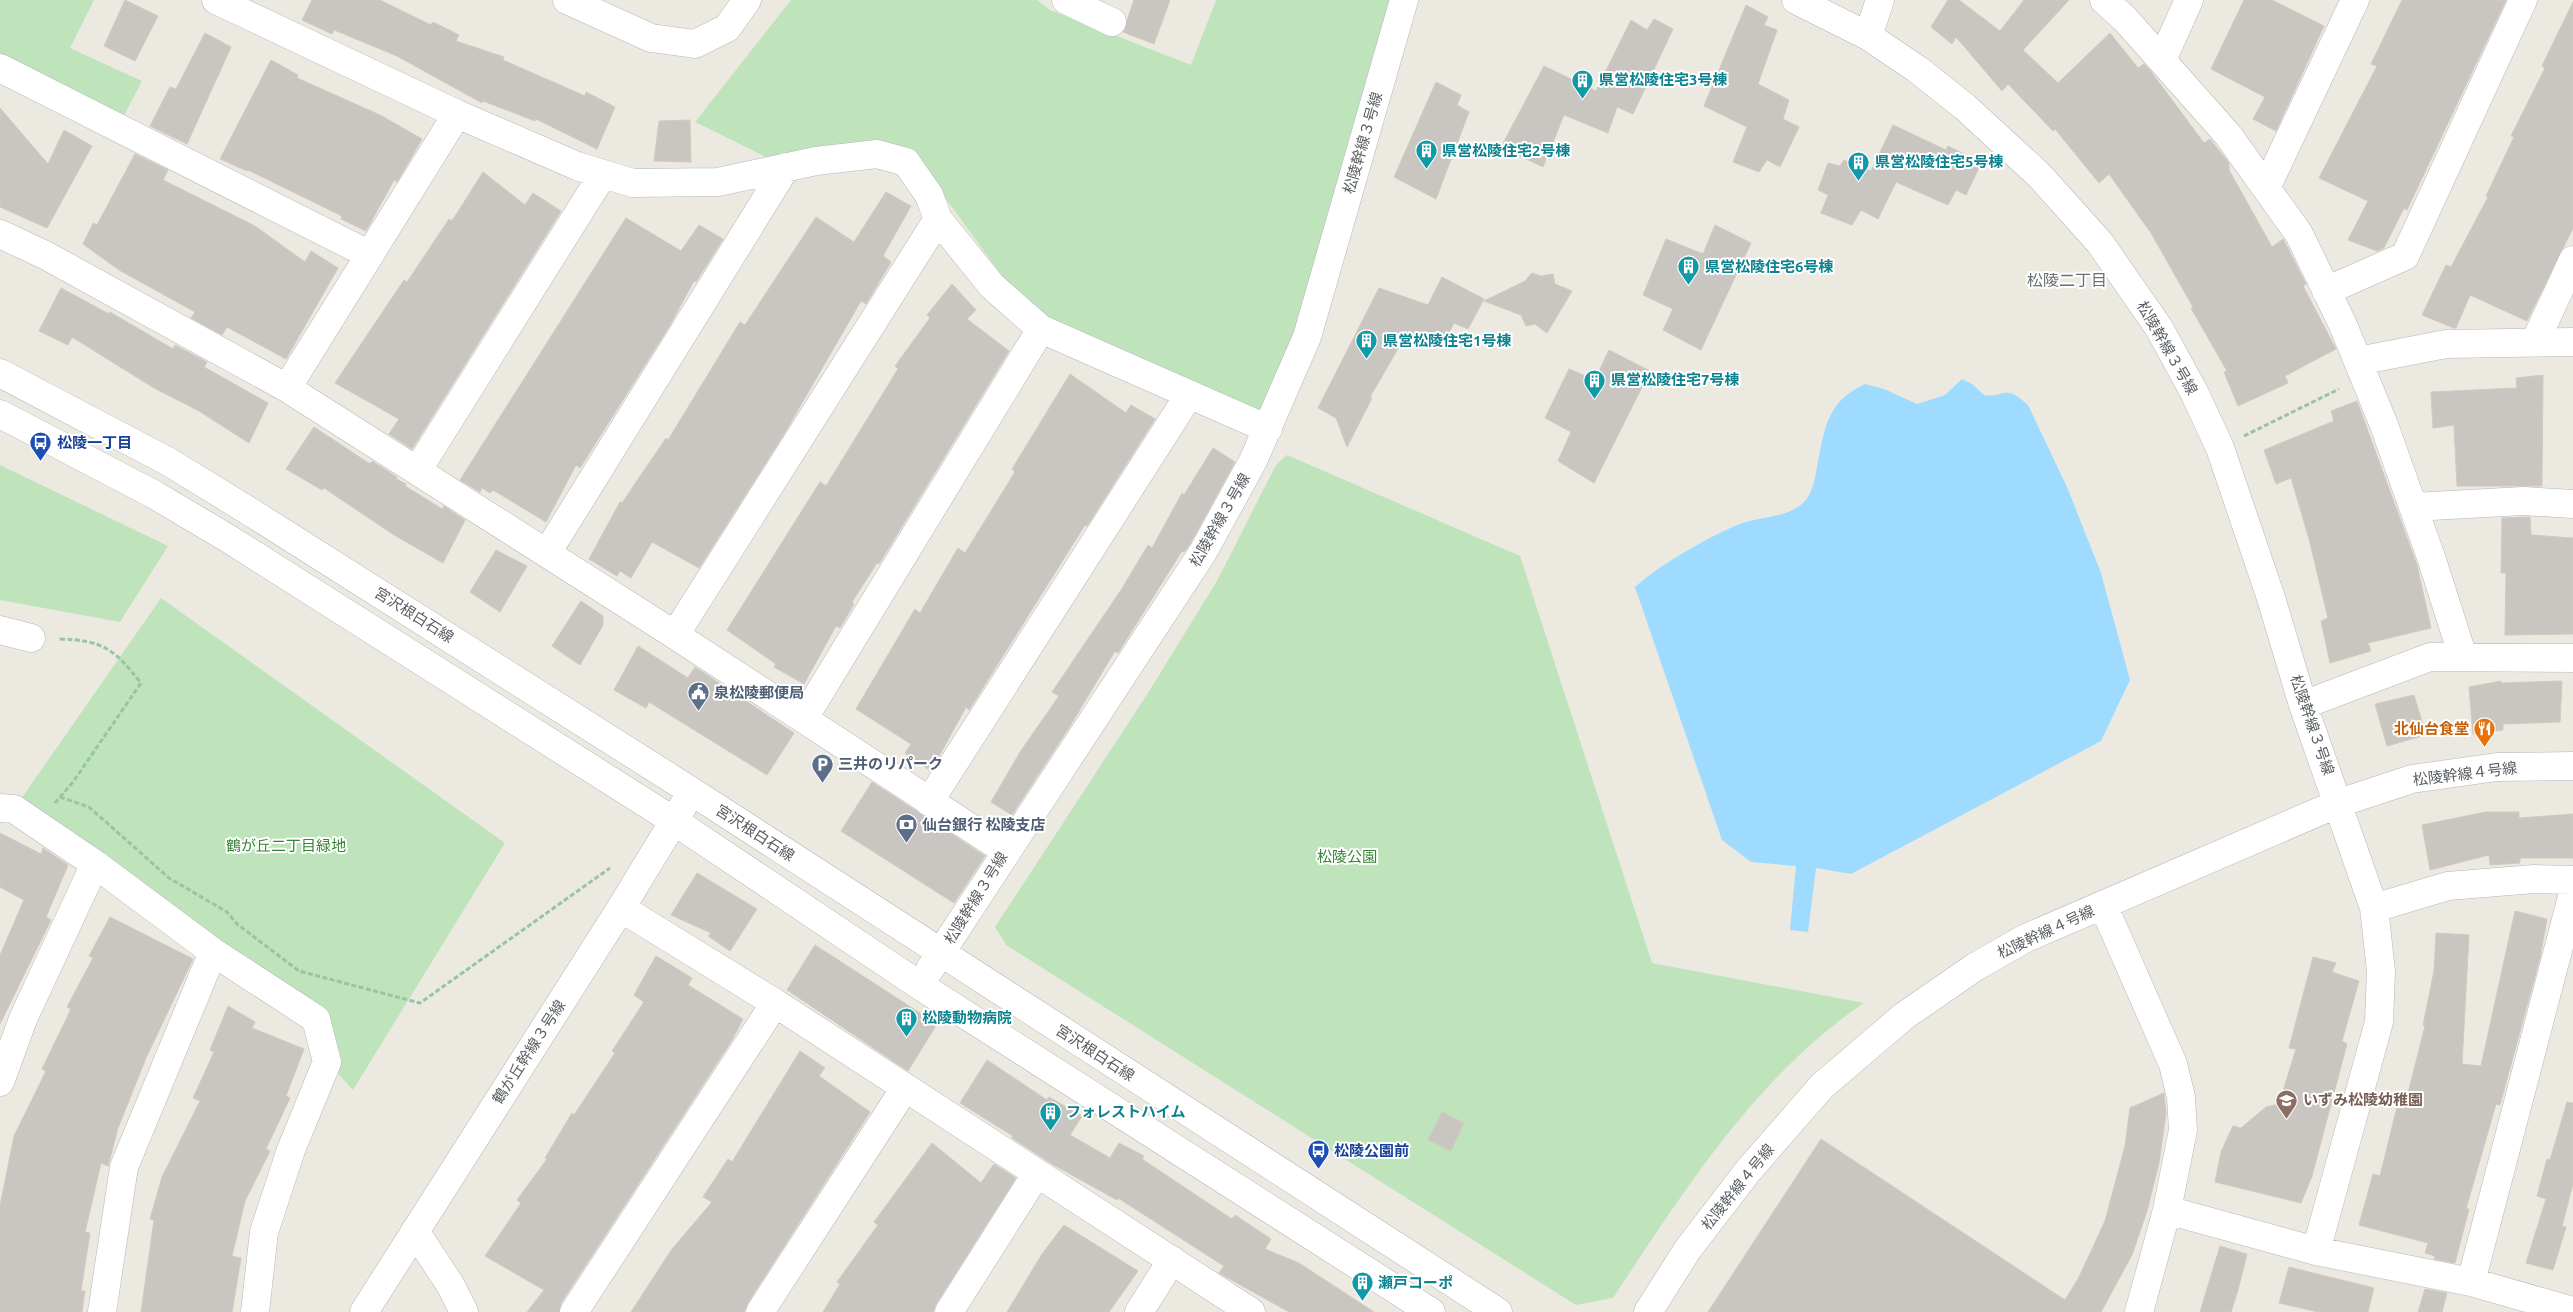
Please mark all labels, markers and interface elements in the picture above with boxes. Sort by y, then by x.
building icon: 県営松陵住宅3号棟 [1571,68,1595,99]
place label: 県営松陵住宅3号棟 [1599,71,1727,88]
street label: 松陵幹線３号線 [1340,90,1385,196]
building icon: 県営松陵住宅2号棟 [1414,139,1438,170]
place label: 県営松陵住宅2号棟 [1442,142,1570,159]
building icon: 県営松陵住宅5号棟 [1847,150,1871,181]
place label: 県営松陵住宅5号棟 [1875,153,2003,170]
building icon: 県営松陵住宅6号棟 [1677,255,1701,286]
place label: 県営松陵住宅6号棟 [1705,258,1833,275]
district label: 松陵二丁目 [2027,271,2107,289]
street label: 松陵幹線３号線 [2134,298,2201,397]
building icon: 県営松陵住宅1号棟 [1355,329,1379,360]
place label: 県営松陵住宅1号棟 [1383,332,1511,349]
building icon: 県営松陵住宅7号棟 [1583,368,1607,399]
place label: 県営松陵住宅7号棟 [1611,371,1739,388]
bus stop icon: 松陵一丁目 [29,431,53,462]
place label: 松陵一丁目 [57,434,132,451]
street label: 松陵幹線３号線 [1186,470,1253,569]
street label: 宮沢根白石線 [372,584,457,646]
street label: 松陵幹線３号線 [2287,672,2338,777]
public building icon: 泉松陵郵便局 [686,681,710,712]
place label: 泉松陵郵便局 [714,684,804,701]
restaurant icon: 北仙台食堂 [2473,717,2497,748]
place label: 北仙台食堂 [2394,720,2469,737]
parking icon: 三井のリパーク [810,752,834,783]
place label: 三井のリパーク [838,755,943,772]
street label: 松陵幹線４号線 [2412,759,2518,788]
street label: 宮沢根白石線 [713,801,798,864]
bank icon: 仙台銀行 松陵支店 [894,813,918,844]
place label: 仙台銀行 松陵支店 [922,816,1046,833]
park label: 鶴が丘二丁目緑地 [226,837,346,854]
park label: 松陵公園 [1317,848,1377,865]
street label: 松陵幹線３号線 [941,849,1011,947]
street label: 松陵幹線４号線 [1995,902,2097,961]
street label: 鶴が丘幹線３号線 [489,997,568,1107]
building icon: 松陵動物病院 [894,1006,918,1037]
place label: 松陵動物病院 [922,1009,1012,1026]
street label: 宮沢根白石線 [1053,1021,1138,1084]
school or university icon: いずみ松陵幼稚園 [2275,1088,2299,1119]
place label: いずみ松陵幼稚園 [2303,1091,2423,1108]
building icon: フォレストハイム [1038,1100,1062,1131]
place label: フォレストハイム [1066,1103,1185,1120]
bus stop icon: 松陵公園前 [1306,1139,1330,1170]
street label: 松陵幹線４号線 [1698,1141,1777,1233]
place label: 松陵公園前 [1334,1142,1409,1159]
building icon: 瀬戸コーポ [1350,1271,1374,1302]
place label: 瀬戸コーポ [1378,1274,1453,1291]

